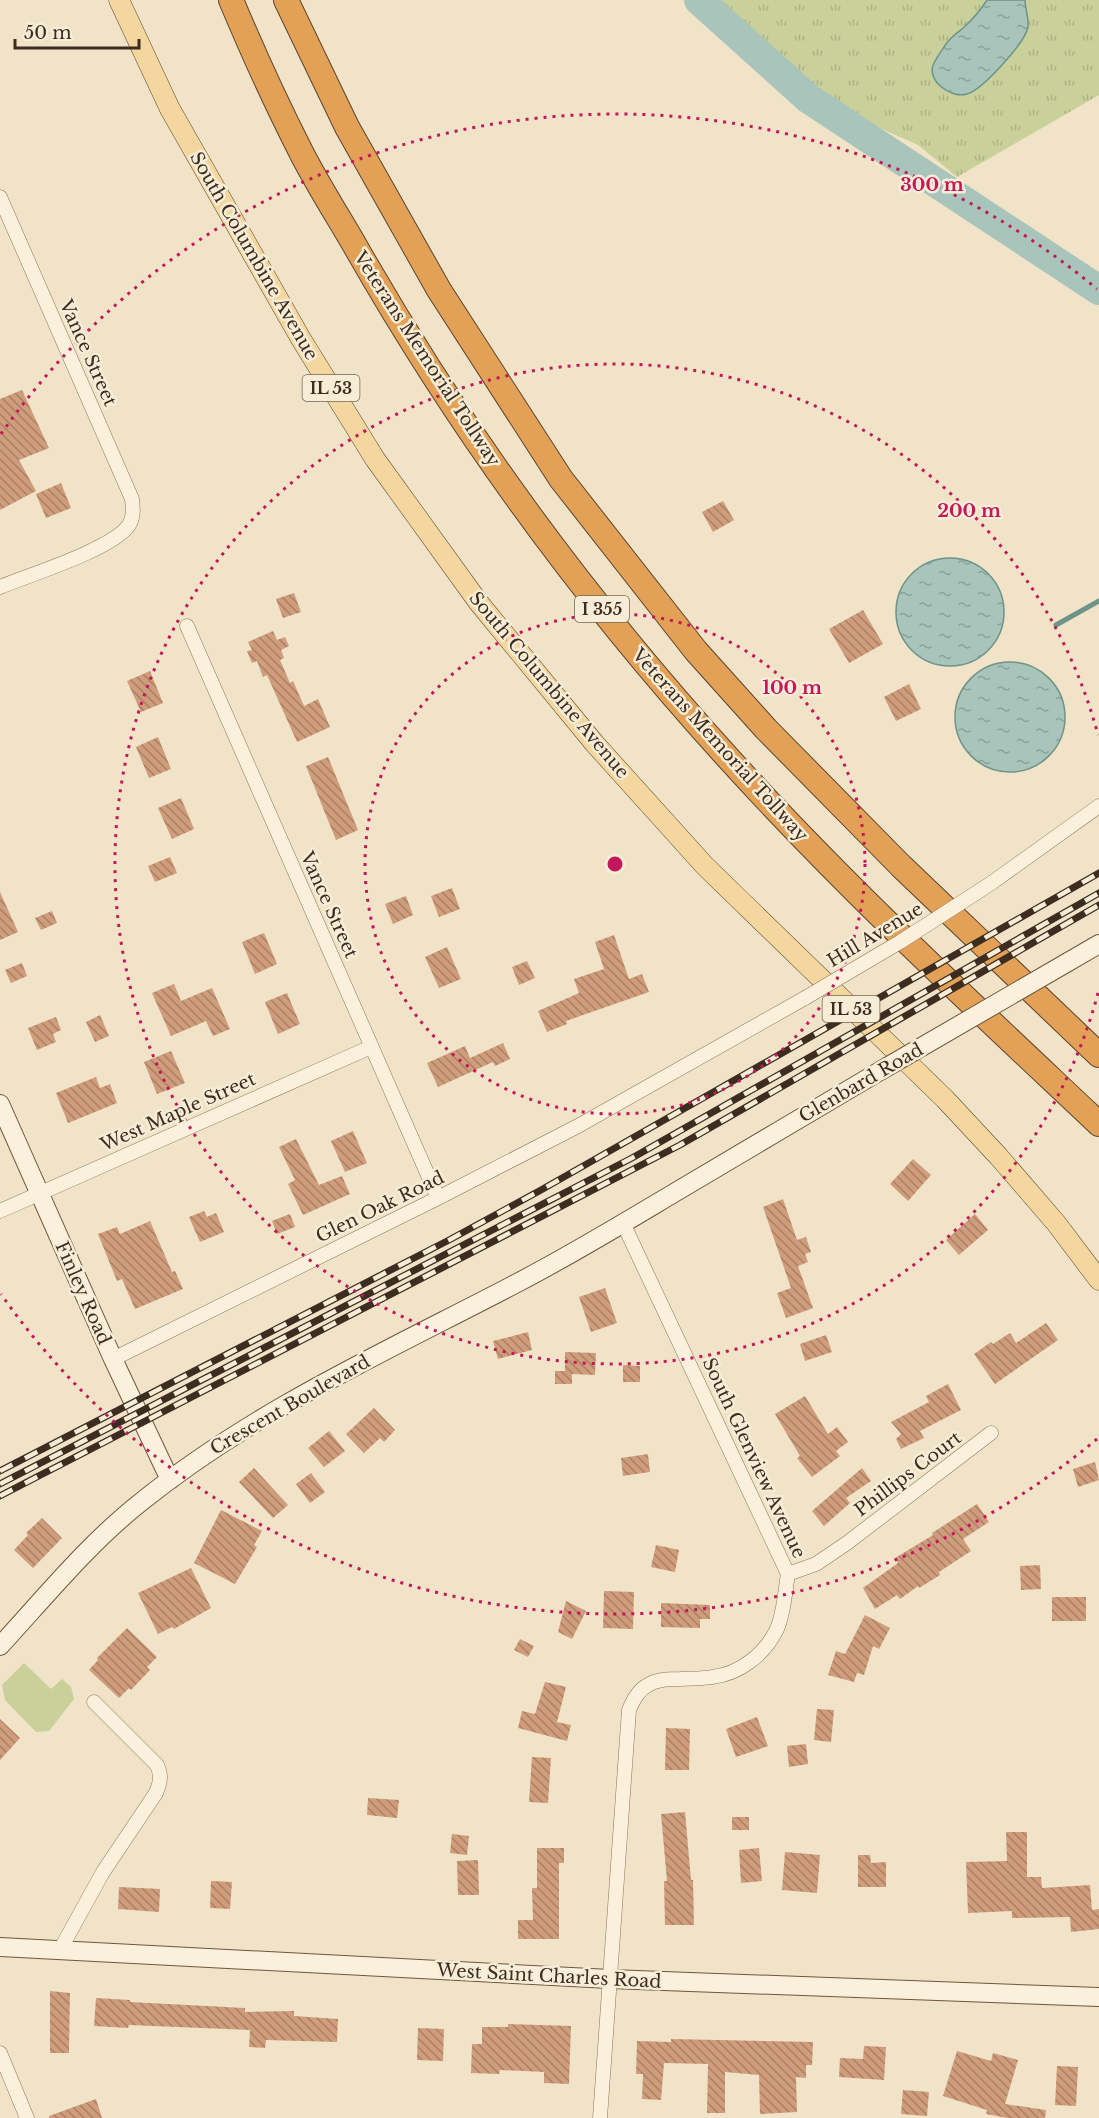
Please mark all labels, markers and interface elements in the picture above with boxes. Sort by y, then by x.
scale bar [15,12,140,50]
text: 50 m [24,22,72,44]
street label: South Columbine Avenue [185,148,323,364]
text: 300 m [900,174,964,196]
street label: Veterans Memorial Tollway [349,246,505,471]
street label: Vance Street [54,296,121,410]
road number: IL 53 [302,375,360,401]
text: 200 m [937,500,1001,522]
street label: South Columbine Avenue [464,587,634,783]
road number: I 355 [575,596,629,622]
street label: Veterans Memorial Tollway [627,643,813,846]
text: 100 m [762,677,822,699]
street label: Vance Street [295,848,362,962]
centre of rings [605,854,625,874]
street label: Hill Avenue [823,898,927,972]
road number: IL 53 [822,996,880,1022]
street label: Glenbard Road [795,1039,927,1127]
street label: West Maple Street [96,1068,259,1157]
street label: Glen Oak Road [312,1166,448,1248]
street label: Finley Road [50,1238,116,1348]
street label: Crescent Boulevard [206,1350,374,1460]
street label: South Glenview Avenue [698,1354,810,1562]
street label: Phillips Court [850,1427,966,1521]
street label: West Saint Charles Road [435,1959,662,1993]

